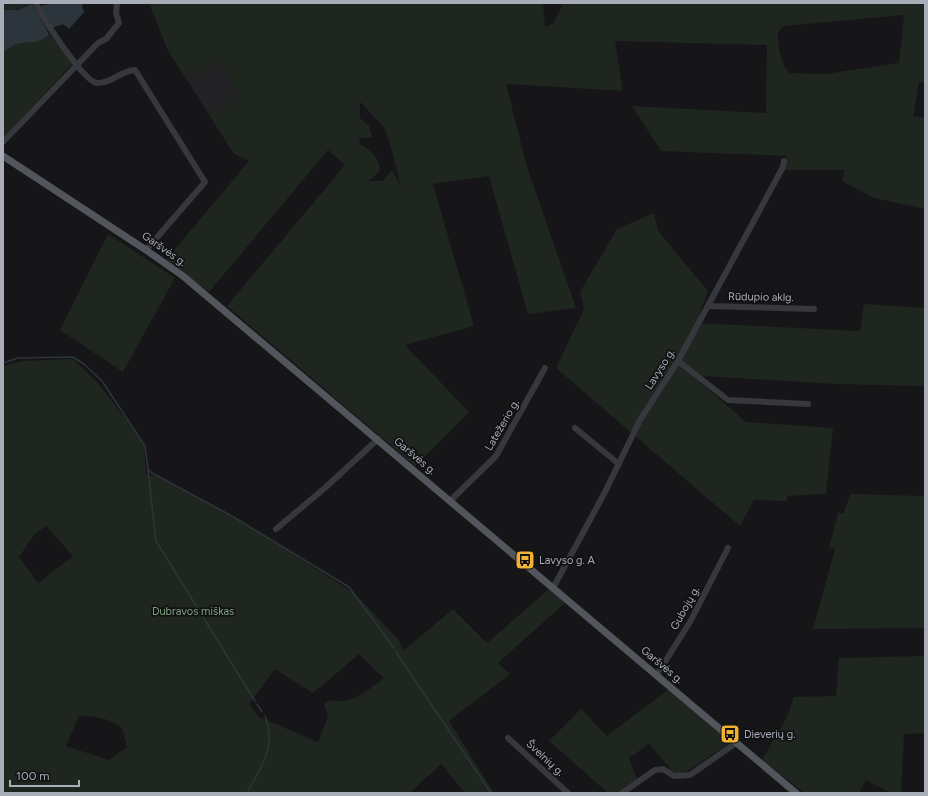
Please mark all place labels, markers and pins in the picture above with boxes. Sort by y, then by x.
bus stop icon: Lavyso g. A [514,549,536,571]
place label: Lavyso g. A [539,554,595,567]
bus stop icon: Dieverių g. [719,723,741,745]
place label: Dieverių g. [744,728,795,741]

